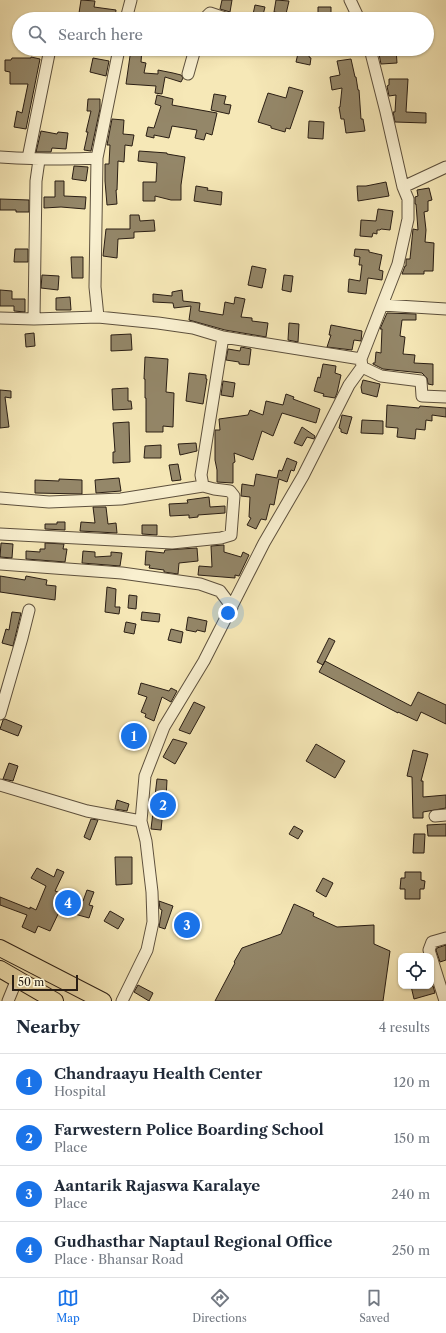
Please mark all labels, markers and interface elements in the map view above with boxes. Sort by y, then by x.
search box [12,12,434,56]
icon: search [26,23,48,45]
text: Search here [58,25,143,44]
your location [218,603,238,623]
pin: 1 [121,721,147,751]
pin: 2 [150,790,176,820]
pin: 4 [55,888,81,918]
pin: 3 [174,910,200,940]
map controls [398,953,434,989]
button: locate [398,953,434,989]
scale bar [12,973,78,992]
text: 50 m [18,975,44,989]
text: Nearby [16,1017,80,1037]
text: 4 results [379,1019,430,1035]
text: Chandraayu Health Center [54,1064,262,1083]
text: 1 [26,1074,32,1090]
text: 120 m [393,1074,430,1090]
text: Hospital [54,1083,106,1099]
text: Farwestern Police Boarding School [54,1120,324,1139]
text: 2 [25,1130,33,1146]
text: 150 m [394,1130,430,1146]
text: Place [54,1139,87,1155]
text: Aantarik Rajaswa Karalaye [54,1176,260,1195]
text: 3 [25,1186,33,1202]
text: 240 m [391,1186,430,1202]
text: Place [54,1195,87,1211]
text: Gudhasthar Naptaul Regional Office [54,1232,332,1251]
text: 4 [25,1242,33,1258]
text: 250 m [392,1242,430,1258]
text: Place · Bhansar Road [54,1251,183,1267]
tab: Map [56,1287,80,1325]
tab: Directions [192,1287,247,1325]
tab: Saved [359,1287,390,1325]

